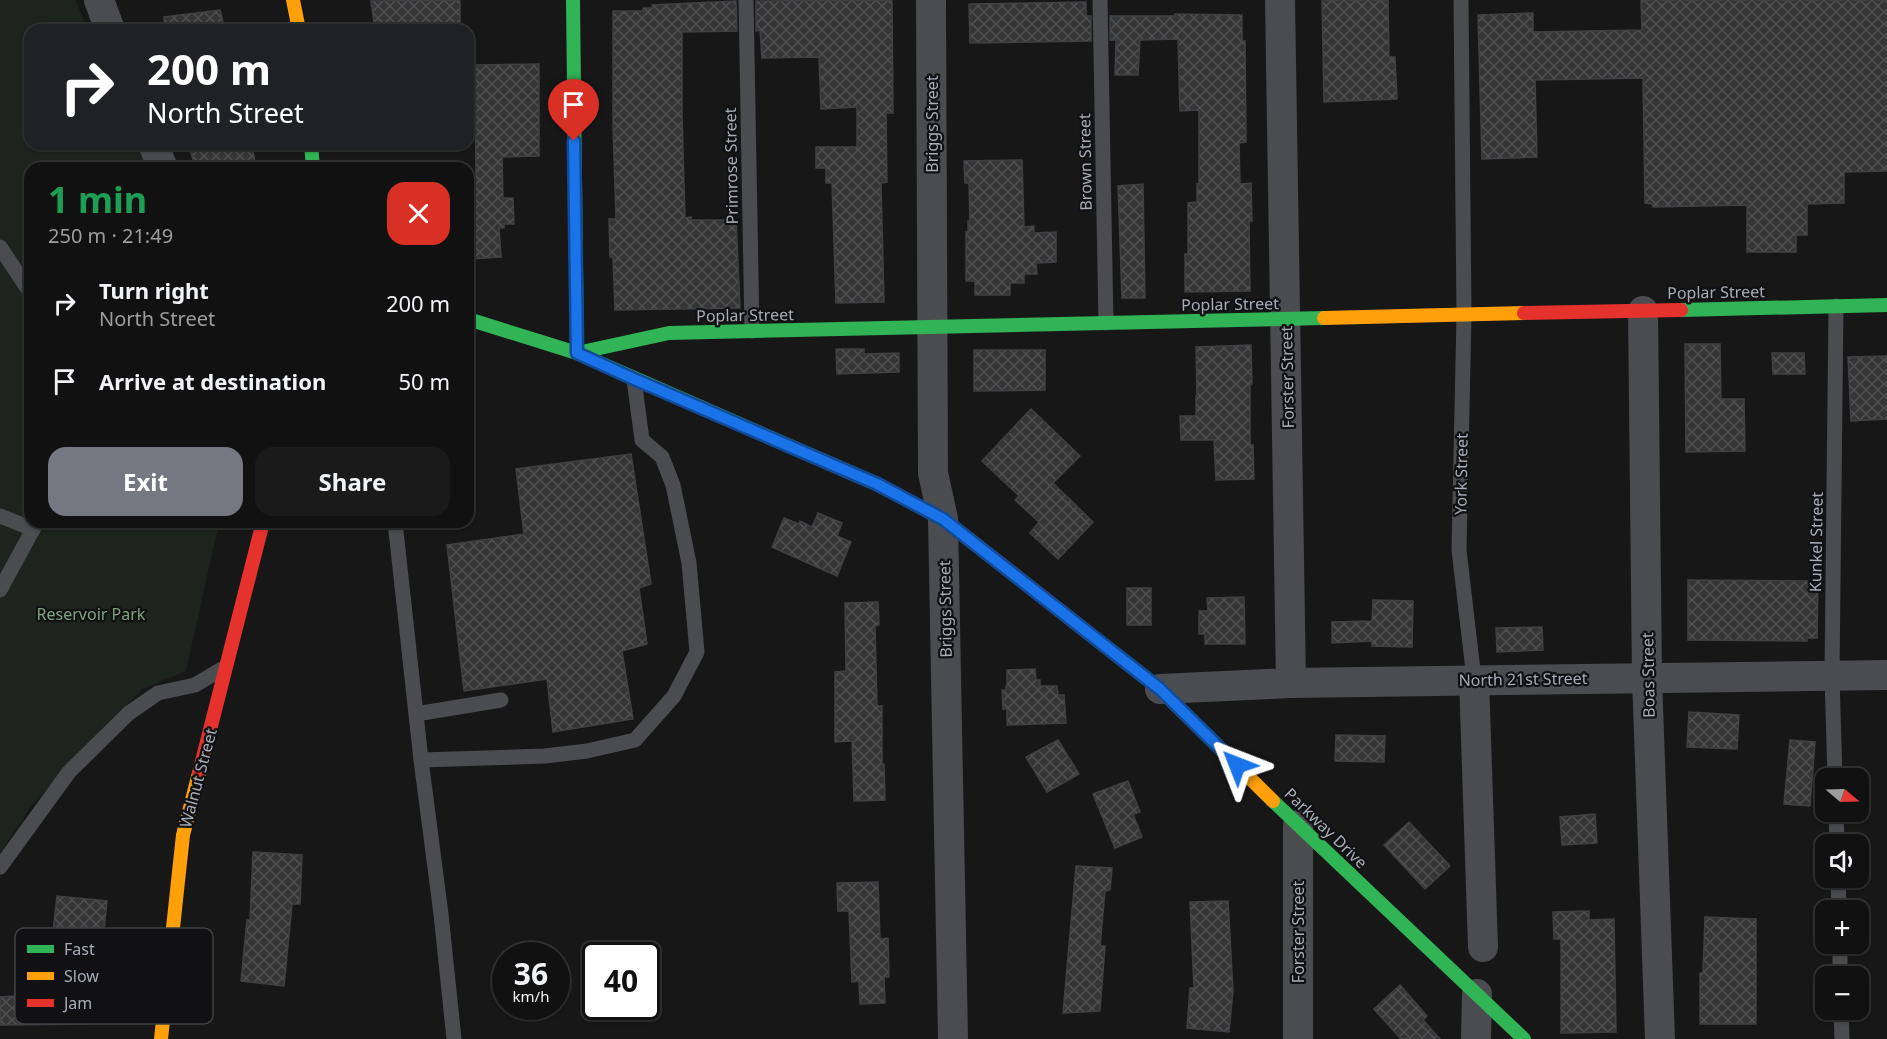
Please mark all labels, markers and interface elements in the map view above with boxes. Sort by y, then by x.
text: 200 m [147,40,271,97]
icon: right [48,48,126,126]
street label: Briggs Street [921,75,943,173]
pin [548,79,599,141]
icon: arrive [557,88,590,121]
text: North Street [147,94,304,131]
street label: Primrose Street [719,107,743,225]
street label: Brown Street [1073,113,1097,211]
text: 1 min [48,175,147,224]
button: close [387,182,450,245]
text: 250 m · 21:49 [48,222,173,249]
text: Turn right [99,275,209,305]
street label: Poplar Street [1667,280,1765,304]
icon: right [48,287,81,320]
text: 200 m [386,288,450,318]
street label: Poplar Street [1181,292,1279,316]
street label: Poplar Street [696,303,794,327]
text: North Street [99,305,215,332]
street label: Forster Street [1275,325,1299,428]
icon: arrive [48,365,81,398]
text: Arrive at destination [99,366,326,396]
text: 50 m [399,366,450,396]
street label: York Street [1449,433,1473,515]
button: Exit [48,447,243,516]
button: Share [255,447,450,516]
street label: Kunkel Street [1804,491,1828,592]
street label: Briggs Street [933,560,957,658]
park label: Reservoir Park [37,603,146,625]
street label: Boas Street [1636,632,1660,718]
street label: North 21st Street [1458,667,1588,691]
street label: Walnut Street [174,726,222,830]
position arrow [1205,733,1269,797]
north arrow [1815,768,1869,822]
map controls [1815,768,1869,1020]
street label: Parkway Drive [1280,783,1372,873]
button: sound [1815,834,1869,888]
street label: Forster Street [1287,881,1309,983]
button: + [1815,900,1869,954]
legend [15,928,213,1024]
text: Fast [64,938,95,960]
speed limit sign: 40 [582,942,660,1020]
text: 36 [514,953,548,994]
text: Slow [64,965,99,987]
button: − [1815,966,1869,1020]
text: km/h [513,986,549,1006]
text: Jam [62,992,92,1014]

